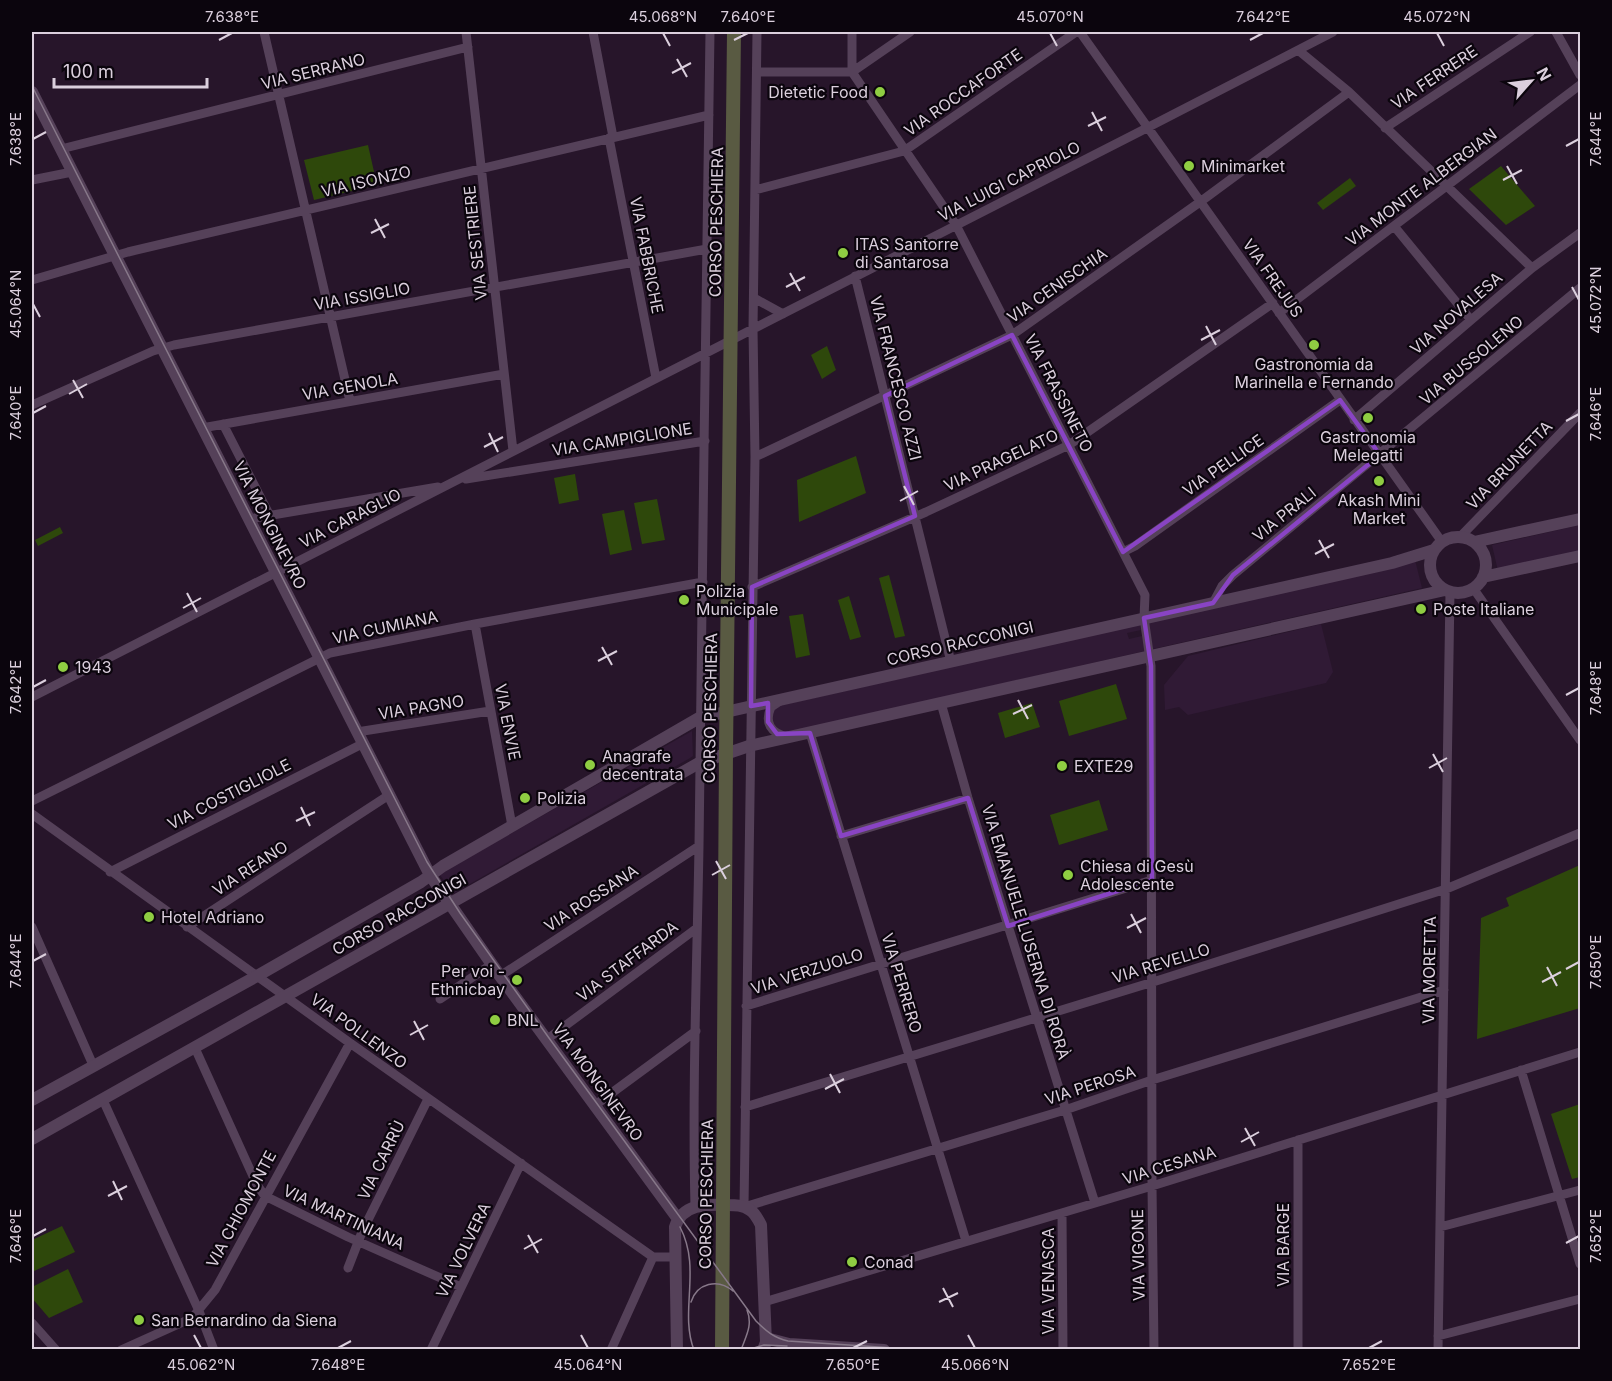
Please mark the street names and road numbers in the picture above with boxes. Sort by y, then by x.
street label: VIA FERRERE [1387,41,1481,113]
street label: VIA ROCCAFORTE [900,44,1026,140]
street label: VIA SERRANO [259,48,367,94]
street label: VIA MONTE ALBERGIAN [1342,124,1500,250]
street label: VIA LUIGI CAPRIOLO [934,136,1084,226]
street label: CORSO PESCHIERA [705,147,727,297]
street label: VIA ISONZO [319,161,413,201]
street label: VIA SESTRIERE [459,185,491,301]
street label: VIA FABBRICHE [626,195,668,315]
street label: VIA FREJUS [1239,235,1307,321]
street label: VIA CENISCHIA [1003,243,1111,327]
street label: VIA NOVALESA [1406,268,1506,358]
street label: VIA ISSIGLIO [312,278,412,314]
street label: VIA FRANCESCO AZZI [866,294,926,462]
street label: VIA BUSSOLENO [1415,311,1527,409]
street label: VIA FRASSINETO [1021,330,1097,456]
street label: VIA GENOLA [301,368,399,404]
street label: VIA BRUNETTA [1462,416,1556,514]
street label: VIA CAMPIGLIONE [551,418,693,460]
street label: VIA PRAGELATO [940,425,1062,495]
street label: VIA PELLICE [1179,430,1267,500]
street label: VIA MONGINEVRO [229,458,311,592]
street label: VIA PRALI [1248,482,1320,546]
street label: VIA CARAGLIO [296,484,404,552]
street label: VIA CUMIANA [330,606,440,648]
street label: CORSO RACCONIGI [885,616,1035,670]
street label: CORSO PESCHIERA [699,633,721,783]
street label: VIA ENVIE [491,682,525,762]
street label: VIA PAGNO [377,690,465,724]
street label: VIA COSTIGLIOLE [164,754,294,834]
street label: VIA EMANUELE LUSERNA DI RORÀ [978,802,1074,1062]
street label: VIA REANO [208,836,292,900]
street label: VIA ROSSANA [540,860,642,936]
street label: CORSO RACCONIGI [328,869,470,959]
street label: VIA STAFFARDA [572,916,682,1006]
street label: VIA MORETTA [1418,916,1440,1024]
street label: VIA PERRERO [877,931,927,1035]
street label: VIA REVELLO [1110,939,1212,987]
street label: VIA VERZUOLO [748,943,866,999]
street label: VIA POLLENZO [307,989,411,1073]
street label: VIA MONGINEVRO [548,1019,648,1145]
street label: VIA PEROSA [1042,1061,1138,1109]
street label: VIA CARRÙ [353,1117,409,1203]
street label: CORSO PESCHIERA [695,1119,717,1269]
street label: VIA CESANA [1120,1141,1218,1189]
street label: VIA CHIOMONTE [202,1147,280,1271]
street label: VIA MARTINIANA [280,1180,408,1254]
street label: VIA VOLVERA [431,1199,495,1301]
street label: VIA BARGE [1273,1203,1293,1287]
street label: VIA VIGONE [1127,1209,1149,1301]
street label: VIA VENASCA [1038,1227,1058,1335]

